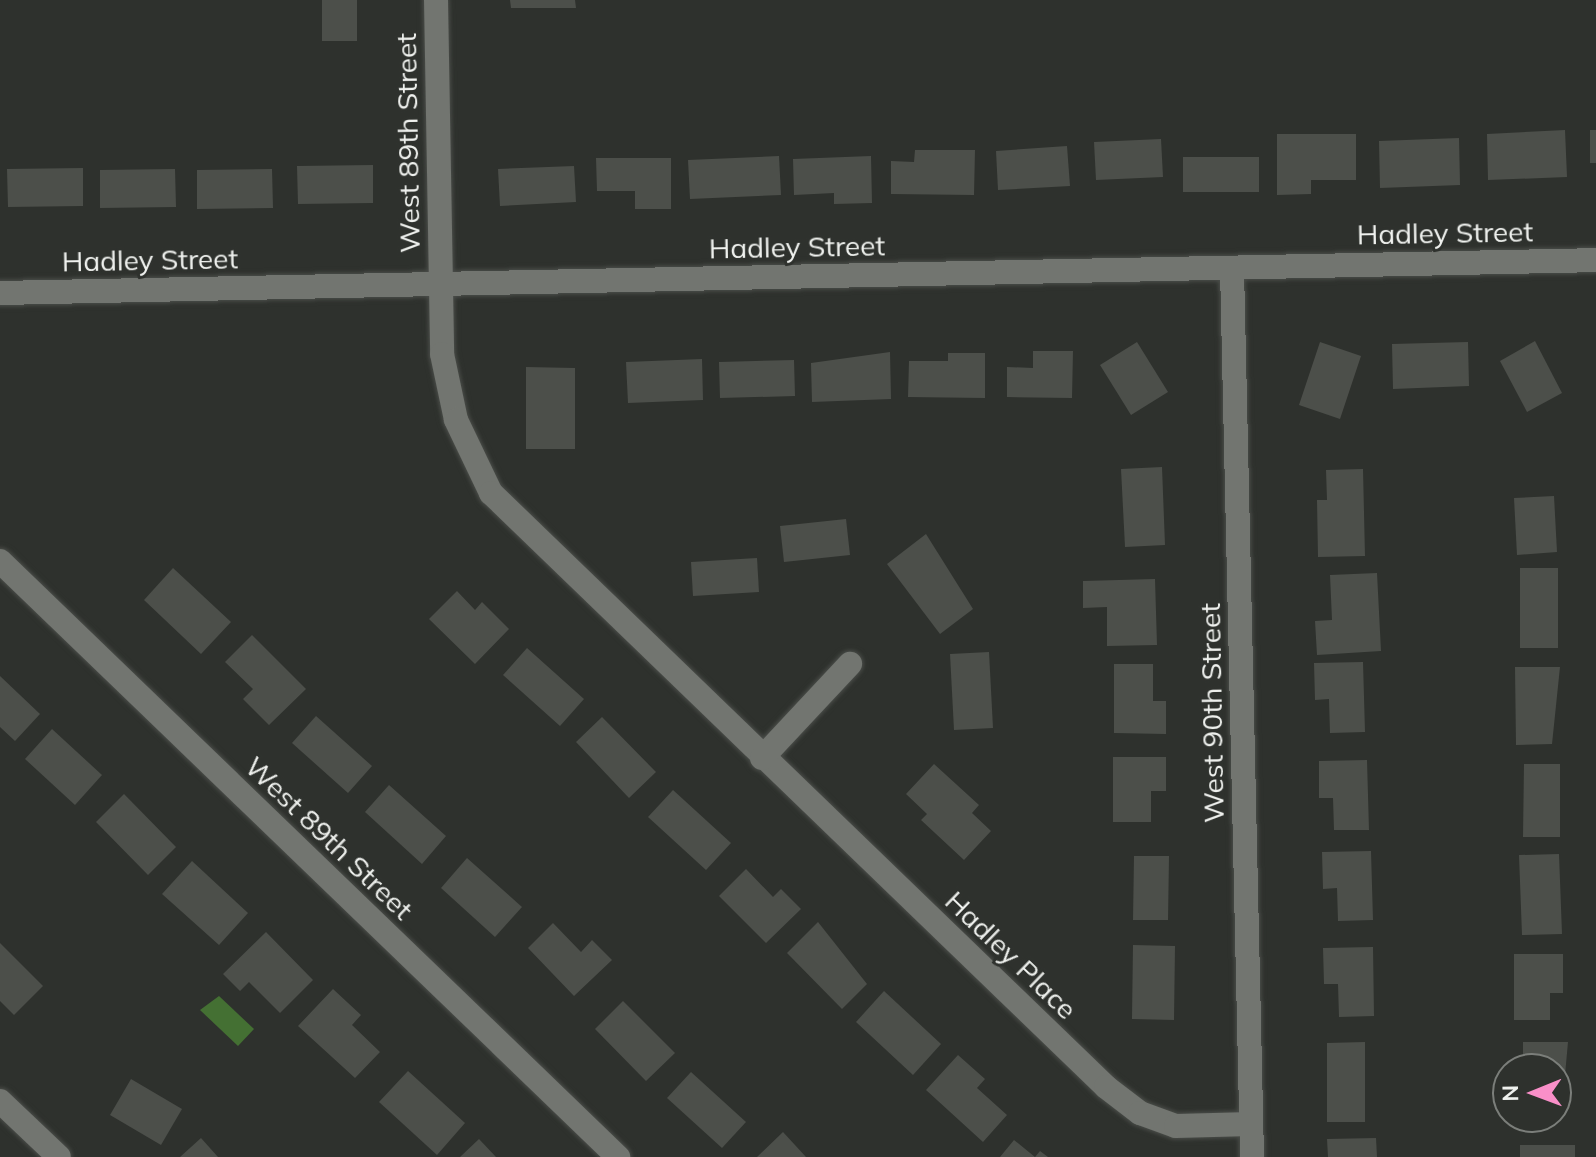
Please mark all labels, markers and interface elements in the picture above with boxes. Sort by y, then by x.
street label: West 89th Street [389,33,427,253]
street label: Hadley Street [1357,215,1533,251]
street label: Hadley Street [709,229,885,265]
street label: Hadley Street [62,242,238,278]
street label: West 90th Street [1193,603,1231,823]
street label: West 89th Street [238,749,420,927]
street label: Hadley Place [938,884,1084,1026]
north arrow [1492,1053,1572,1133]
text: N [1496,1085,1524,1102]

